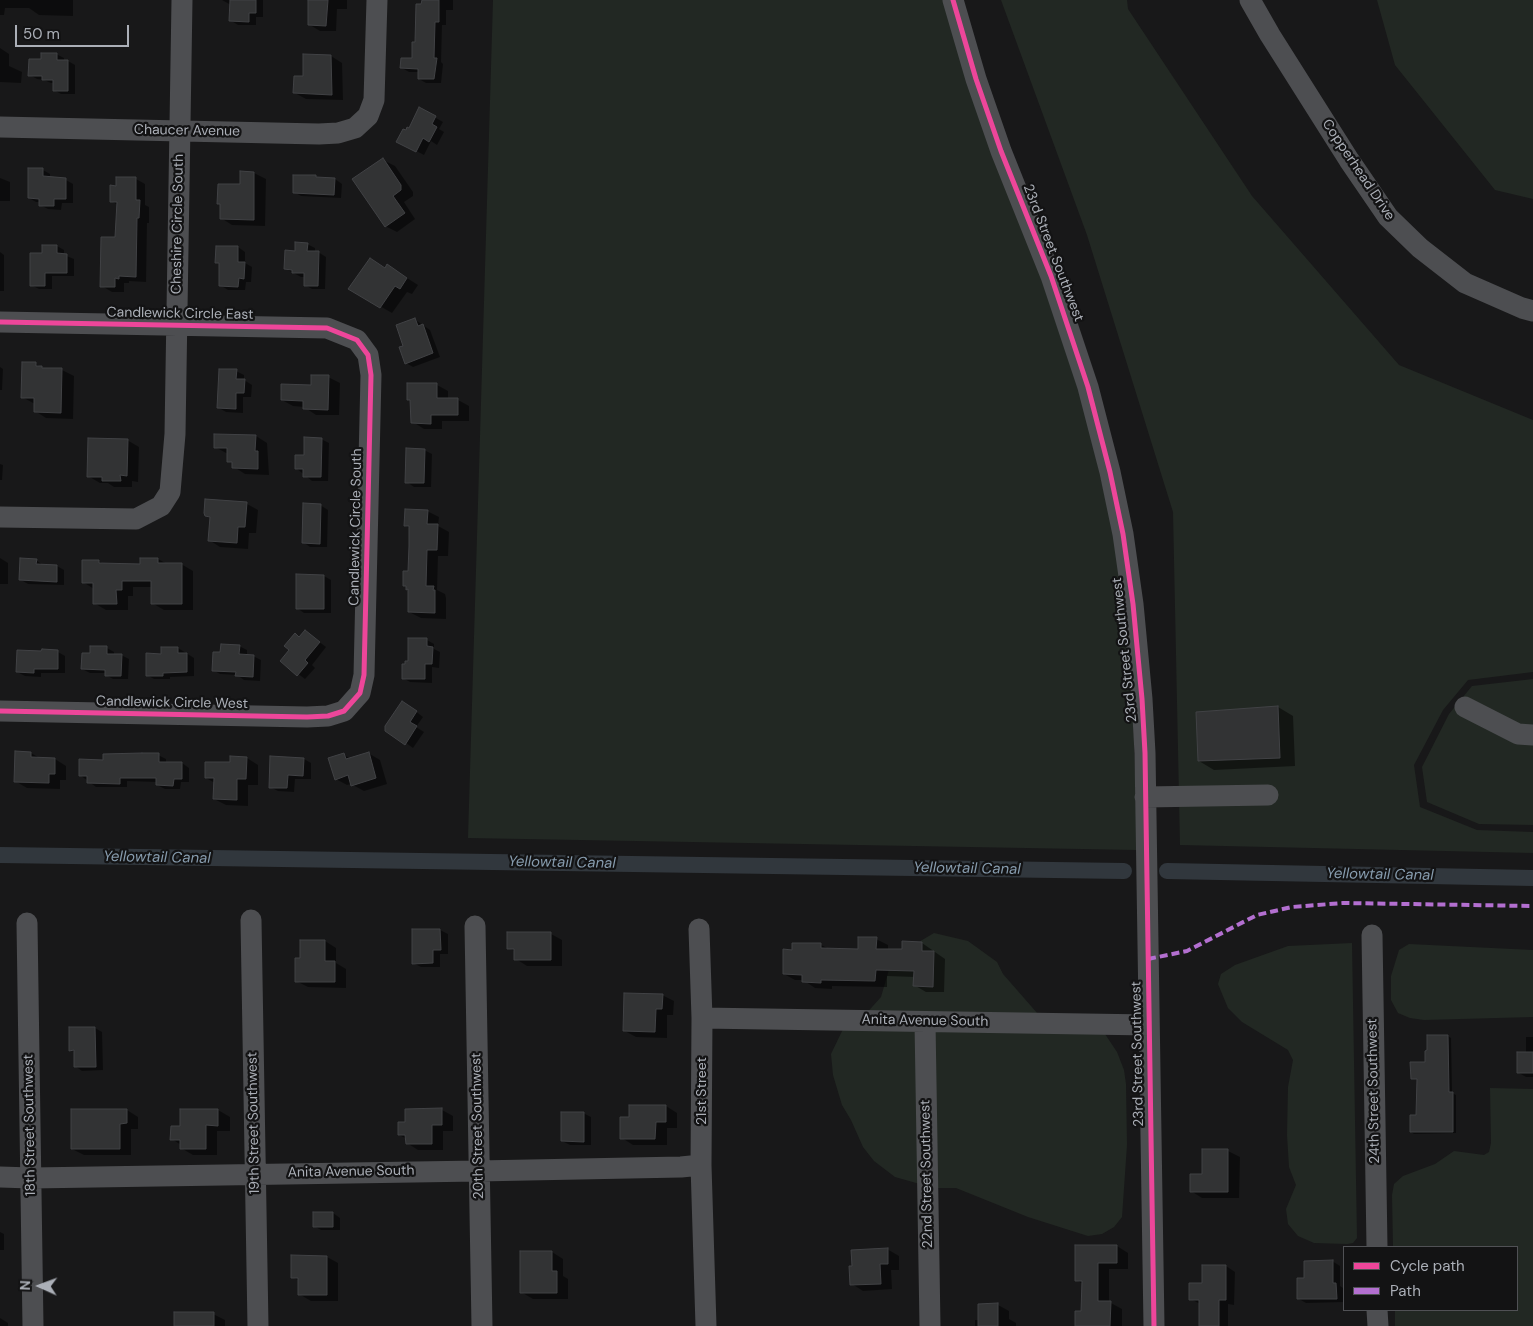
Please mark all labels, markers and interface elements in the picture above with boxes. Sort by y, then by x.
scale bar [18,15,131,47]
text: 50 m [23,24,60,44]
street label: Copperhead Drive [1318,116,1398,224]
street label: Chaucer Avenue [134,122,240,140]
street label: Cheshire Circle South [168,154,188,294]
street label: 23rd Street Southwest [1019,182,1087,324]
street label: Candlewick Circle East [106,304,254,324]
street label: Candlewick Circle South [346,448,366,606]
street label: 23rd Street Southwest [1109,577,1141,723]
street label: Candlewick Circle West [96,693,248,713]
water label: Yellowtail Canal [103,848,211,868]
water label: Yellowtail Canal [508,853,616,873]
water label: Yellowtail Canal [913,859,1021,879]
water label: Yellowtail Canal [1326,865,1434,885]
street label: 23rd Street Southwest [1128,981,1148,1127]
street label: Anita Avenue South [861,1011,989,1031]
street label: 24th Street Southwest [1364,1018,1384,1164]
street label: 19th Street Southwest [244,1052,264,1194]
street label: 20th Street Southwest [468,1053,488,1199]
street label: 18th Street Southwest [20,1054,40,1196]
street label: 21st Street [694,1057,710,1125]
street label: 22nd Street Southwest [917,1100,937,1248]
street label: Anita Avenue South [287,1162,415,1182]
legend [1343,1246,1518,1311]
text: Cycle path [1390,1256,1465,1276]
north arrow [15,1261,65,1311]
text: N [16,1280,34,1291]
text: Path [1390,1281,1421,1301]

